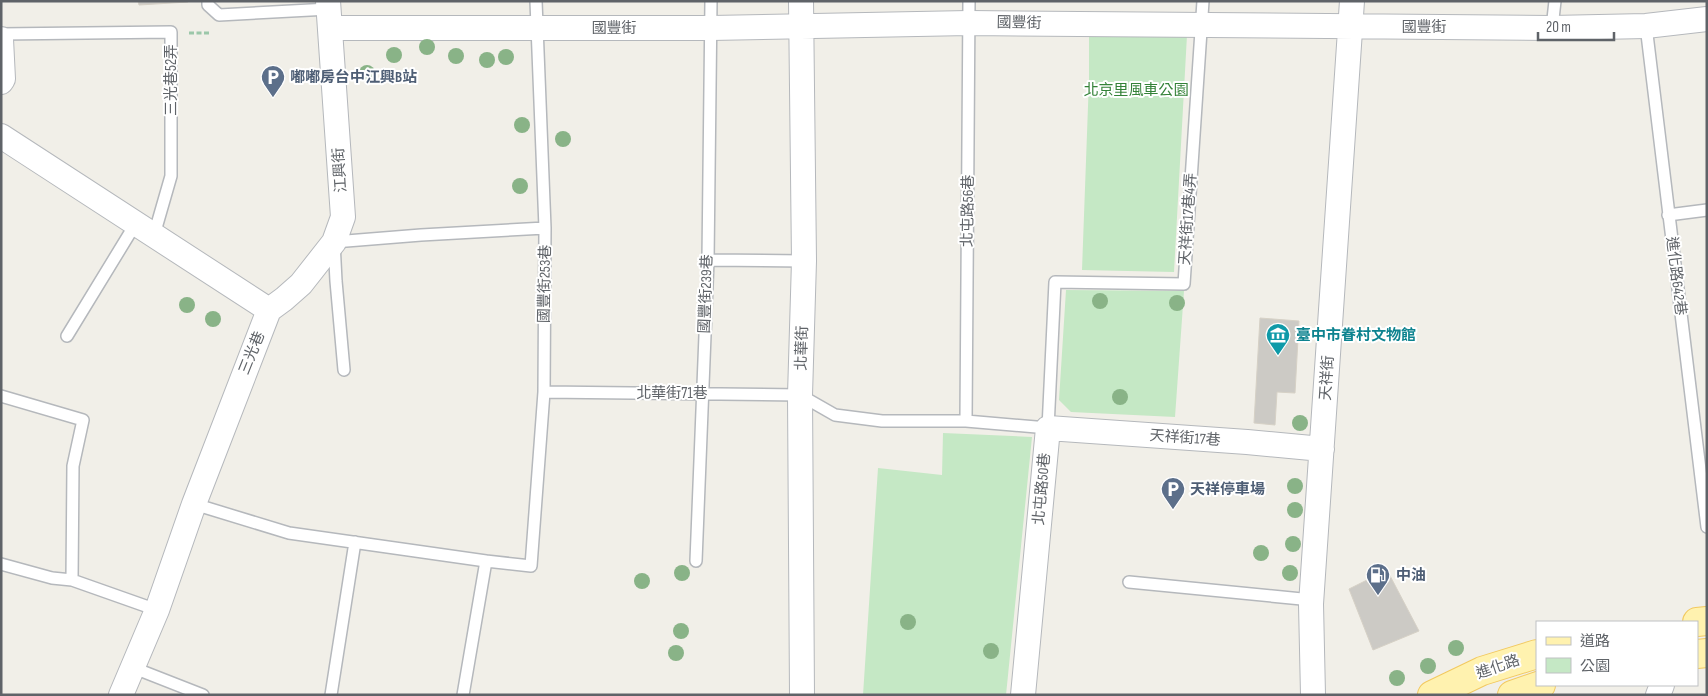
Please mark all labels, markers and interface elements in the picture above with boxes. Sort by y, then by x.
scale bar [1538,10,1614,42]
street label: 國豐街 [996,13,1042,33]
street label: 國豐街 [1401,18,1447,37]
text: 20 m [1546,18,1571,37]
street label: 國豐街 [591,19,637,38]
street label: 三光巷52弄 [162,44,181,116]
parking icon: 嘟嘟房台中江興B站 [260,64,286,98]
place label: 嘟嘟房台中江興B站 [290,68,417,87]
park label: 北京里風車公園 [1083,81,1189,100]
street label: 江興街 [329,147,351,193]
street label: 天祥街17巷4弄 [1175,172,1201,266]
street label: 北屯路56巷 [958,175,978,247]
street label: 進化路642巷 [1662,235,1690,317]
street label: 國豐街253巷 [535,245,555,323]
street label: 國豐街239巷 [695,254,717,334]
museum icon: 臺中市眷村文物館 [1265,322,1291,356]
street label: 北華街 [792,325,812,371]
place label: 臺中市眷村文物館 [1296,326,1416,345]
street label: 三光巷 [235,329,269,377]
street label: 天祥街 [1316,355,1338,401]
street label: 北華街71巷 [636,384,708,403]
street label: 天祥街17巷 [1149,426,1221,450]
street label: 北屯路50巷 [1029,452,1055,526]
parking icon: 天祥停車場 [1160,476,1186,510]
place label: 天祥停車場 [1190,480,1265,499]
fuel station icon: 中油 [1365,562,1391,596]
place label: 中油 [1396,566,1426,585]
legend [1536,621,1698,686]
text: 道路 [1580,632,1610,651]
street label: 進化路 [1474,651,1522,683]
text: 公園 [1580,657,1610,676]

